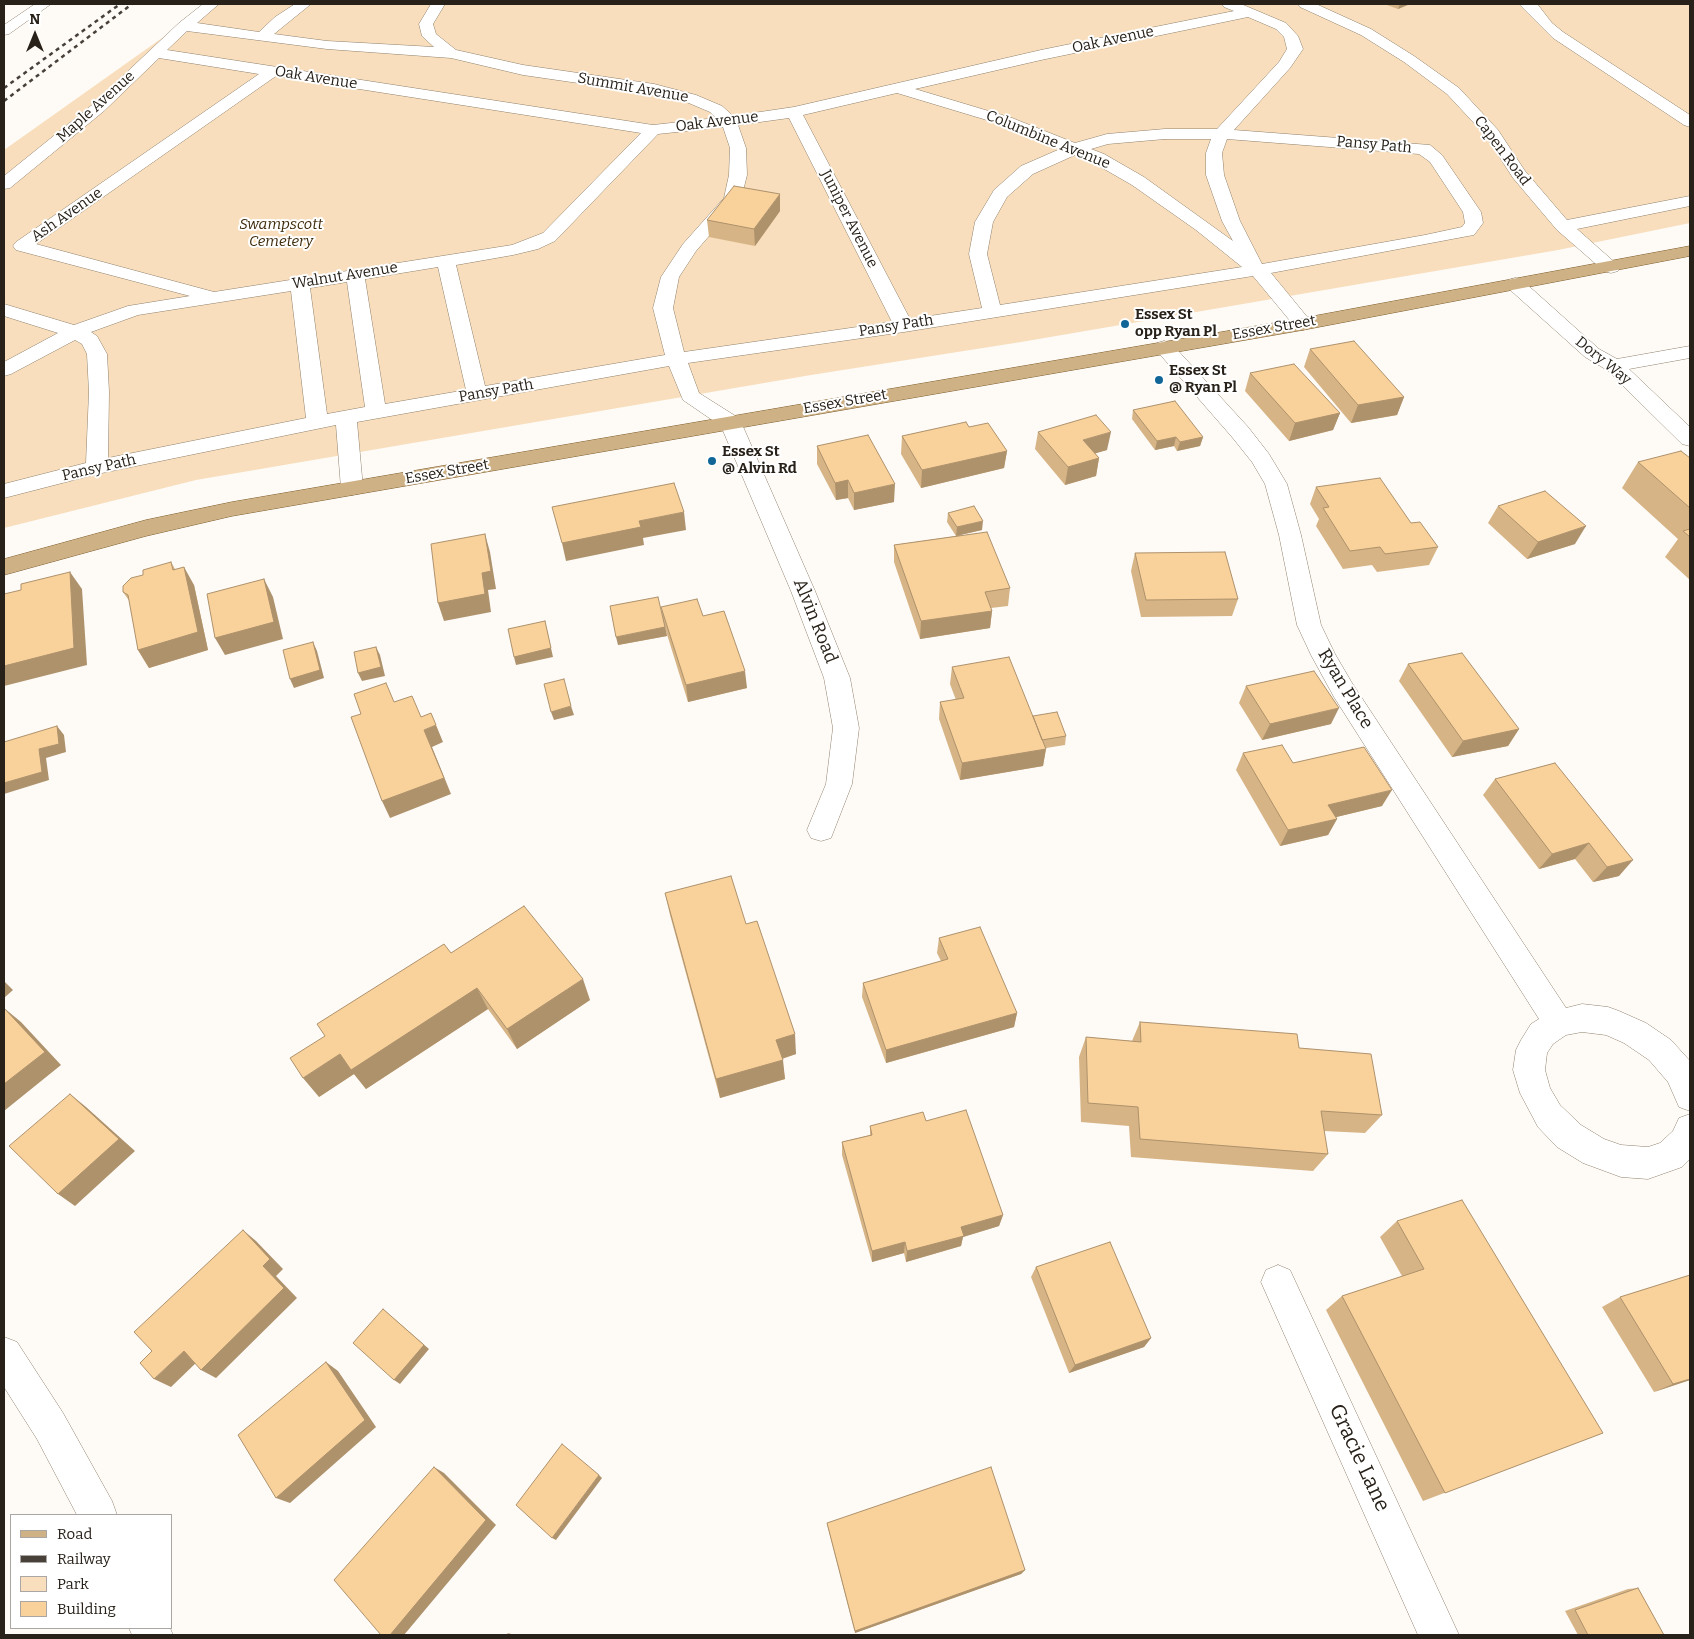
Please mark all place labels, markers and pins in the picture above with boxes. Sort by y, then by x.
place label: Essex St opp Ryan Pl [1135,306,1217,341]
marker: Essex St opp Ryan Pl [1119,318,1131,330]
place label: Essex St @ Ryan Pl [1169,362,1237,397]
marker: Essex St @ Ryan Pl [1153,374,1165,386]
place label: Essex St @ Alvin Rd [722,443,797,478]
marker: Essex St @ Alvin Rd [706,455,718,467]

